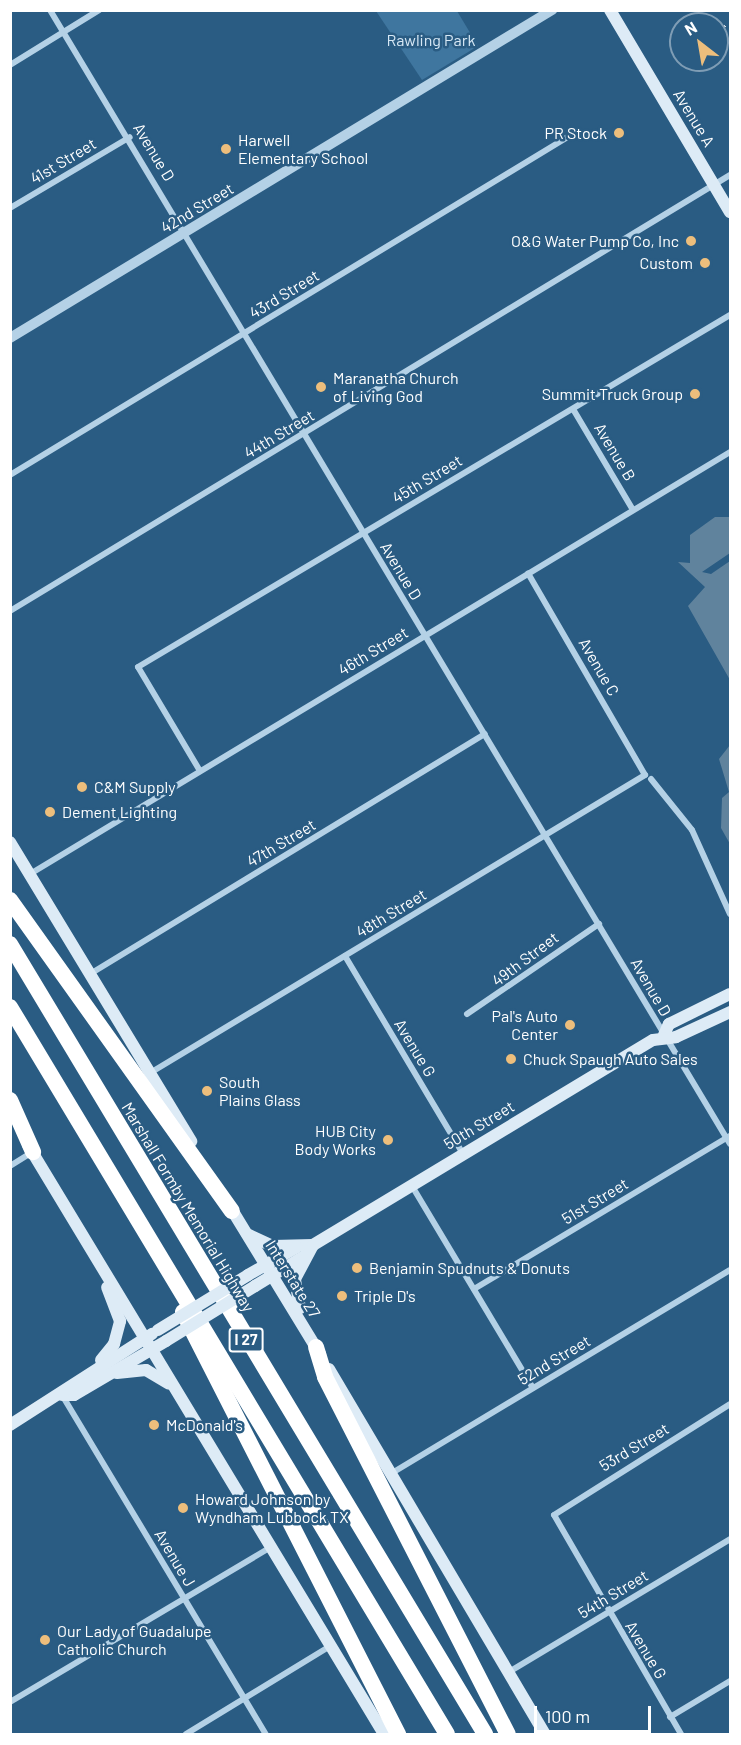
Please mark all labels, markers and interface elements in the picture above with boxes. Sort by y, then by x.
north arrow [669,12,729,72]
text: N [681,17,700,39]
park label: Rawling Park [386,30,476,50]
street label: Avenue A [669,86,719,150]
street label: Avenue D [129,120,179,184]
place label: PR Stock [545,123,607,143]
marker: PR Stock [612,126,626,140]
place label: Harwell Elementary School [238,130,368,168]
street label: 41st Street [27,134,99,188]
marker: Harwell Elementary School [219,142,233,156]
street label: 42nd Street [157,179,237,237]
place label: O&G Water Pump Co, Inc [511,231,679,251]
marker: O&G Water Pump Co, Inc [684,234,698,248]
place label: Custom [639,253,693,273]
marker: Custom [698,256,712,270]
street label: 43rd Street [245,266,323,322]
place label: Maranatha Church of Living God [333,368,459,406]
marker: Maranatha Church of Living God [314,380,328,394]
place label: Summit Truck Group [542,384,683,404]
marker: Summit Truck Group [688,387,702,401]
street label: 44th Street [240,405,318,463]
street label: Avenue B [590,420,640,484]
street label: 45th Street [388,451,466,507]
street label: Avenue D [376,539,426,603]
street label: 46th Street [334,623,412,679]
street label: Avenue C [575,635,623,699]
place label: C&M Supply [94,777,176,797]
marker: C&M Supply [75,780,89,794]
place label: Dement Lighting [62,802,177,822]
marker: Dement Lighting [43,805,57,819]
street label: 47th Street [243,815,319,871]
street label: 48th Street [352,885,430,941]
street label: 49th Street [488,928,562,990]
street label: Avenue D [627,955,675,1019]
place label: Pal's Auto Center [492,1006,558,1044]
street label: Avenue G [390,1016,440,1080]
marker: Pal's Auto Center [563,1018,577,1032]
place label: Chuck Spaugh Auto Sales [523,1049,698,1069]
marker: Chuck Spaugh Auto Sales [504,1052,518,1066]
place label: South Plains Glass [219,1072,301,1110]
marker: South Plains Glass [200,1084,214,1098]
street label: 50th Street [440,1097,518,1153]
street label: Marshall Formby Memorial Highway [118,1099,258,1315]
place label: HUB City Body Works [294,1121,376,1159]
marker: HUB City Body Works [381,1133,395,1147]
street label: 51st Street [558,1174,632,1228]
street label: Interstate 27 [262,1237,324,1321]
place label: Benjamin Spudnuts & Donuts [369,1258,570,1278]
marker: Benjamin Spudnuts & Donuts [350,1261,364,1275]
place label: Triple D's [354,1286,416,1306]
marker: Triple D's [335,1289,349,1303]
road number: I 27 [228,1328,264,1352]
street label: 52nd Street [514,1331,594,1389]
place label: McDonald's [166,1415,243,1435]
marker: McDonald's [147,1418,161,1432]
street label: 53rd Street [596,1419,672,1475]
place label: Howard Johnson by Wyndham Lubbock TX [195,1489,349,1527]
marker: Howard Johnson by Wyndham Lubbock TX [176,1501,190,1515]
street label: Avenue J [150,1526,200,1590]
street label: 54th Street [574,1566,652,1622]
street label: Avenue G [621,1618,671,1682]
place label: Our Lady of Guadalupe Catholic Church [57,1621,212,1659]
marker: Our Lady of Guadalupe Catholic Church [38,1633,52,1647]
scale bar [537,1694,654,1732]
text: 100 m [545,1705,590,1727]

